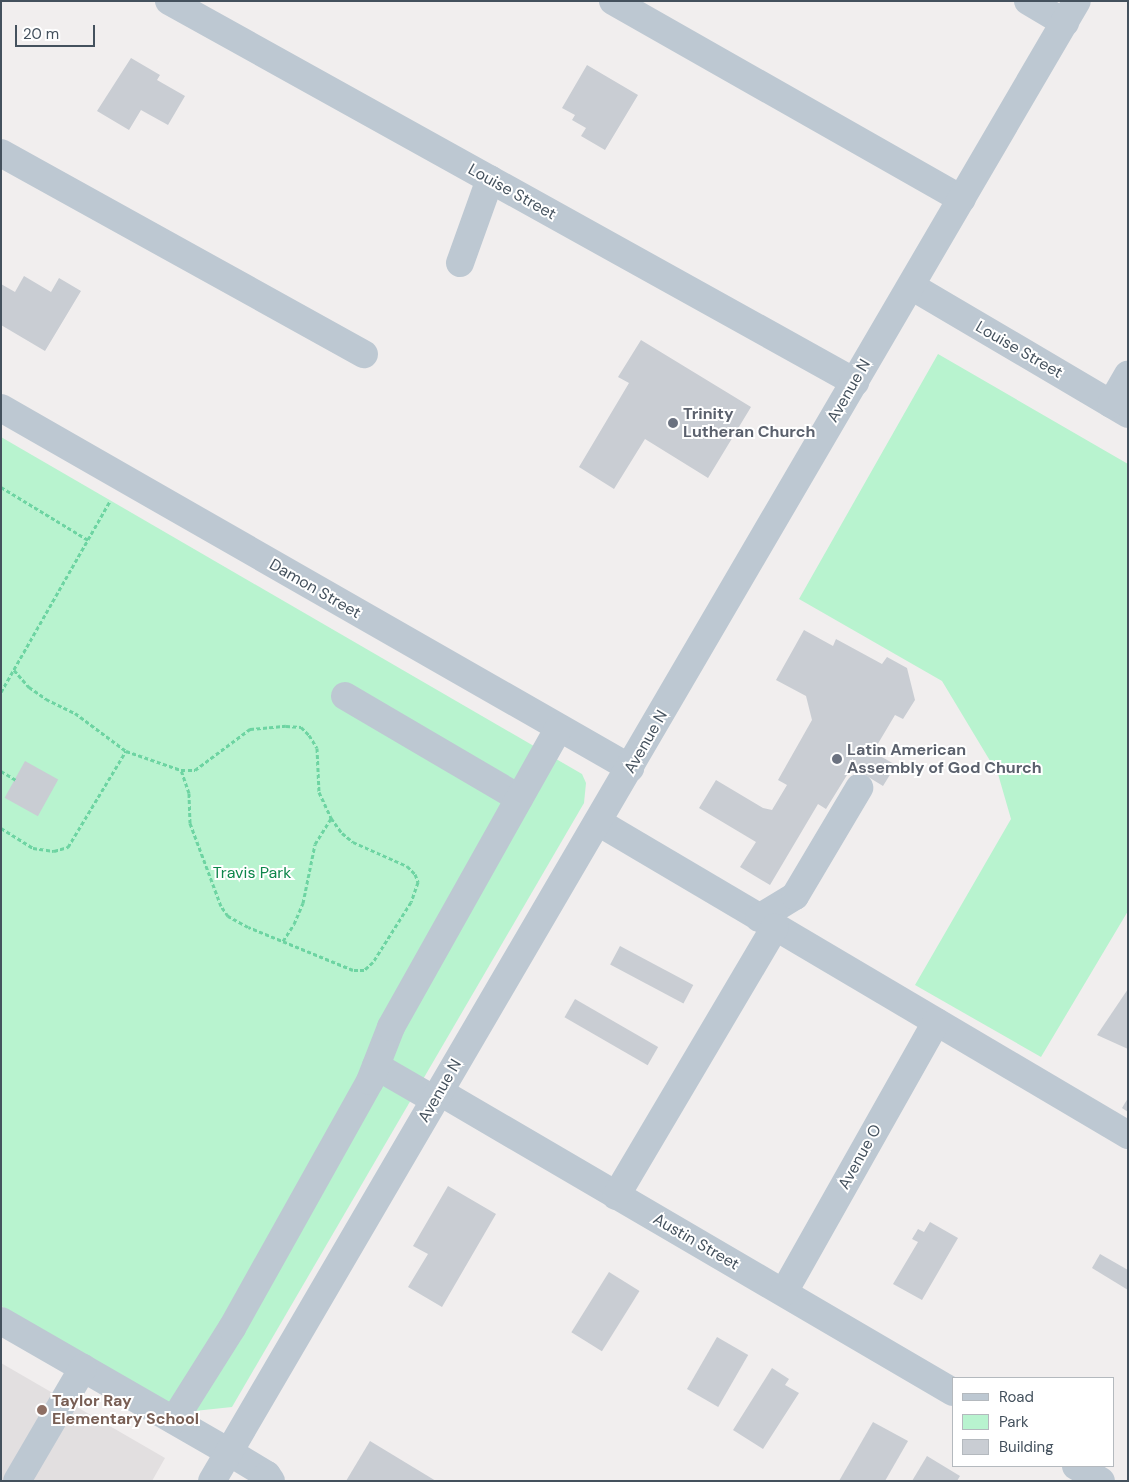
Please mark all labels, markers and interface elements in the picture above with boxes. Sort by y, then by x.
scale bar [18,15,98,47]
text: 20 m [23,24,59,44]
street label: Louise Street [465,160,559,224]
street label: Louise Street [972,317,1066,383]
street label: Avenue N [823,356,875,426]
place label: Trinity Lutheran Church [683,404,815,442]
marker: Trinity Lutheran Church [667,417,679,429]
street label: Damon Street [266,555,364,623]
street label: Avenue N [620,707,672,777]
place label: Latin American Assembly of God Church [847,740,1042,778]
marker: Latin American Assembly of God Church [831,753,843,765]
park label: Travis Park [213,863,291,883]
street label: Avenue N [414,1056,466,1126]
street label: Avenue O [834,1121,886,1193]
street label: Austin Street [650,1210,742,1274]
legend [952,1377,1114,1467]
text: Road [999,1387,1034,1407]
place label: Taylor Ray Elementary School [52,1391,199,1429]
marker: Taylor Ray Elementary School [36,1404,48,1416]
text: Park [999,1412,1029,1432]
text: Building [999,1437,1054,1457]

